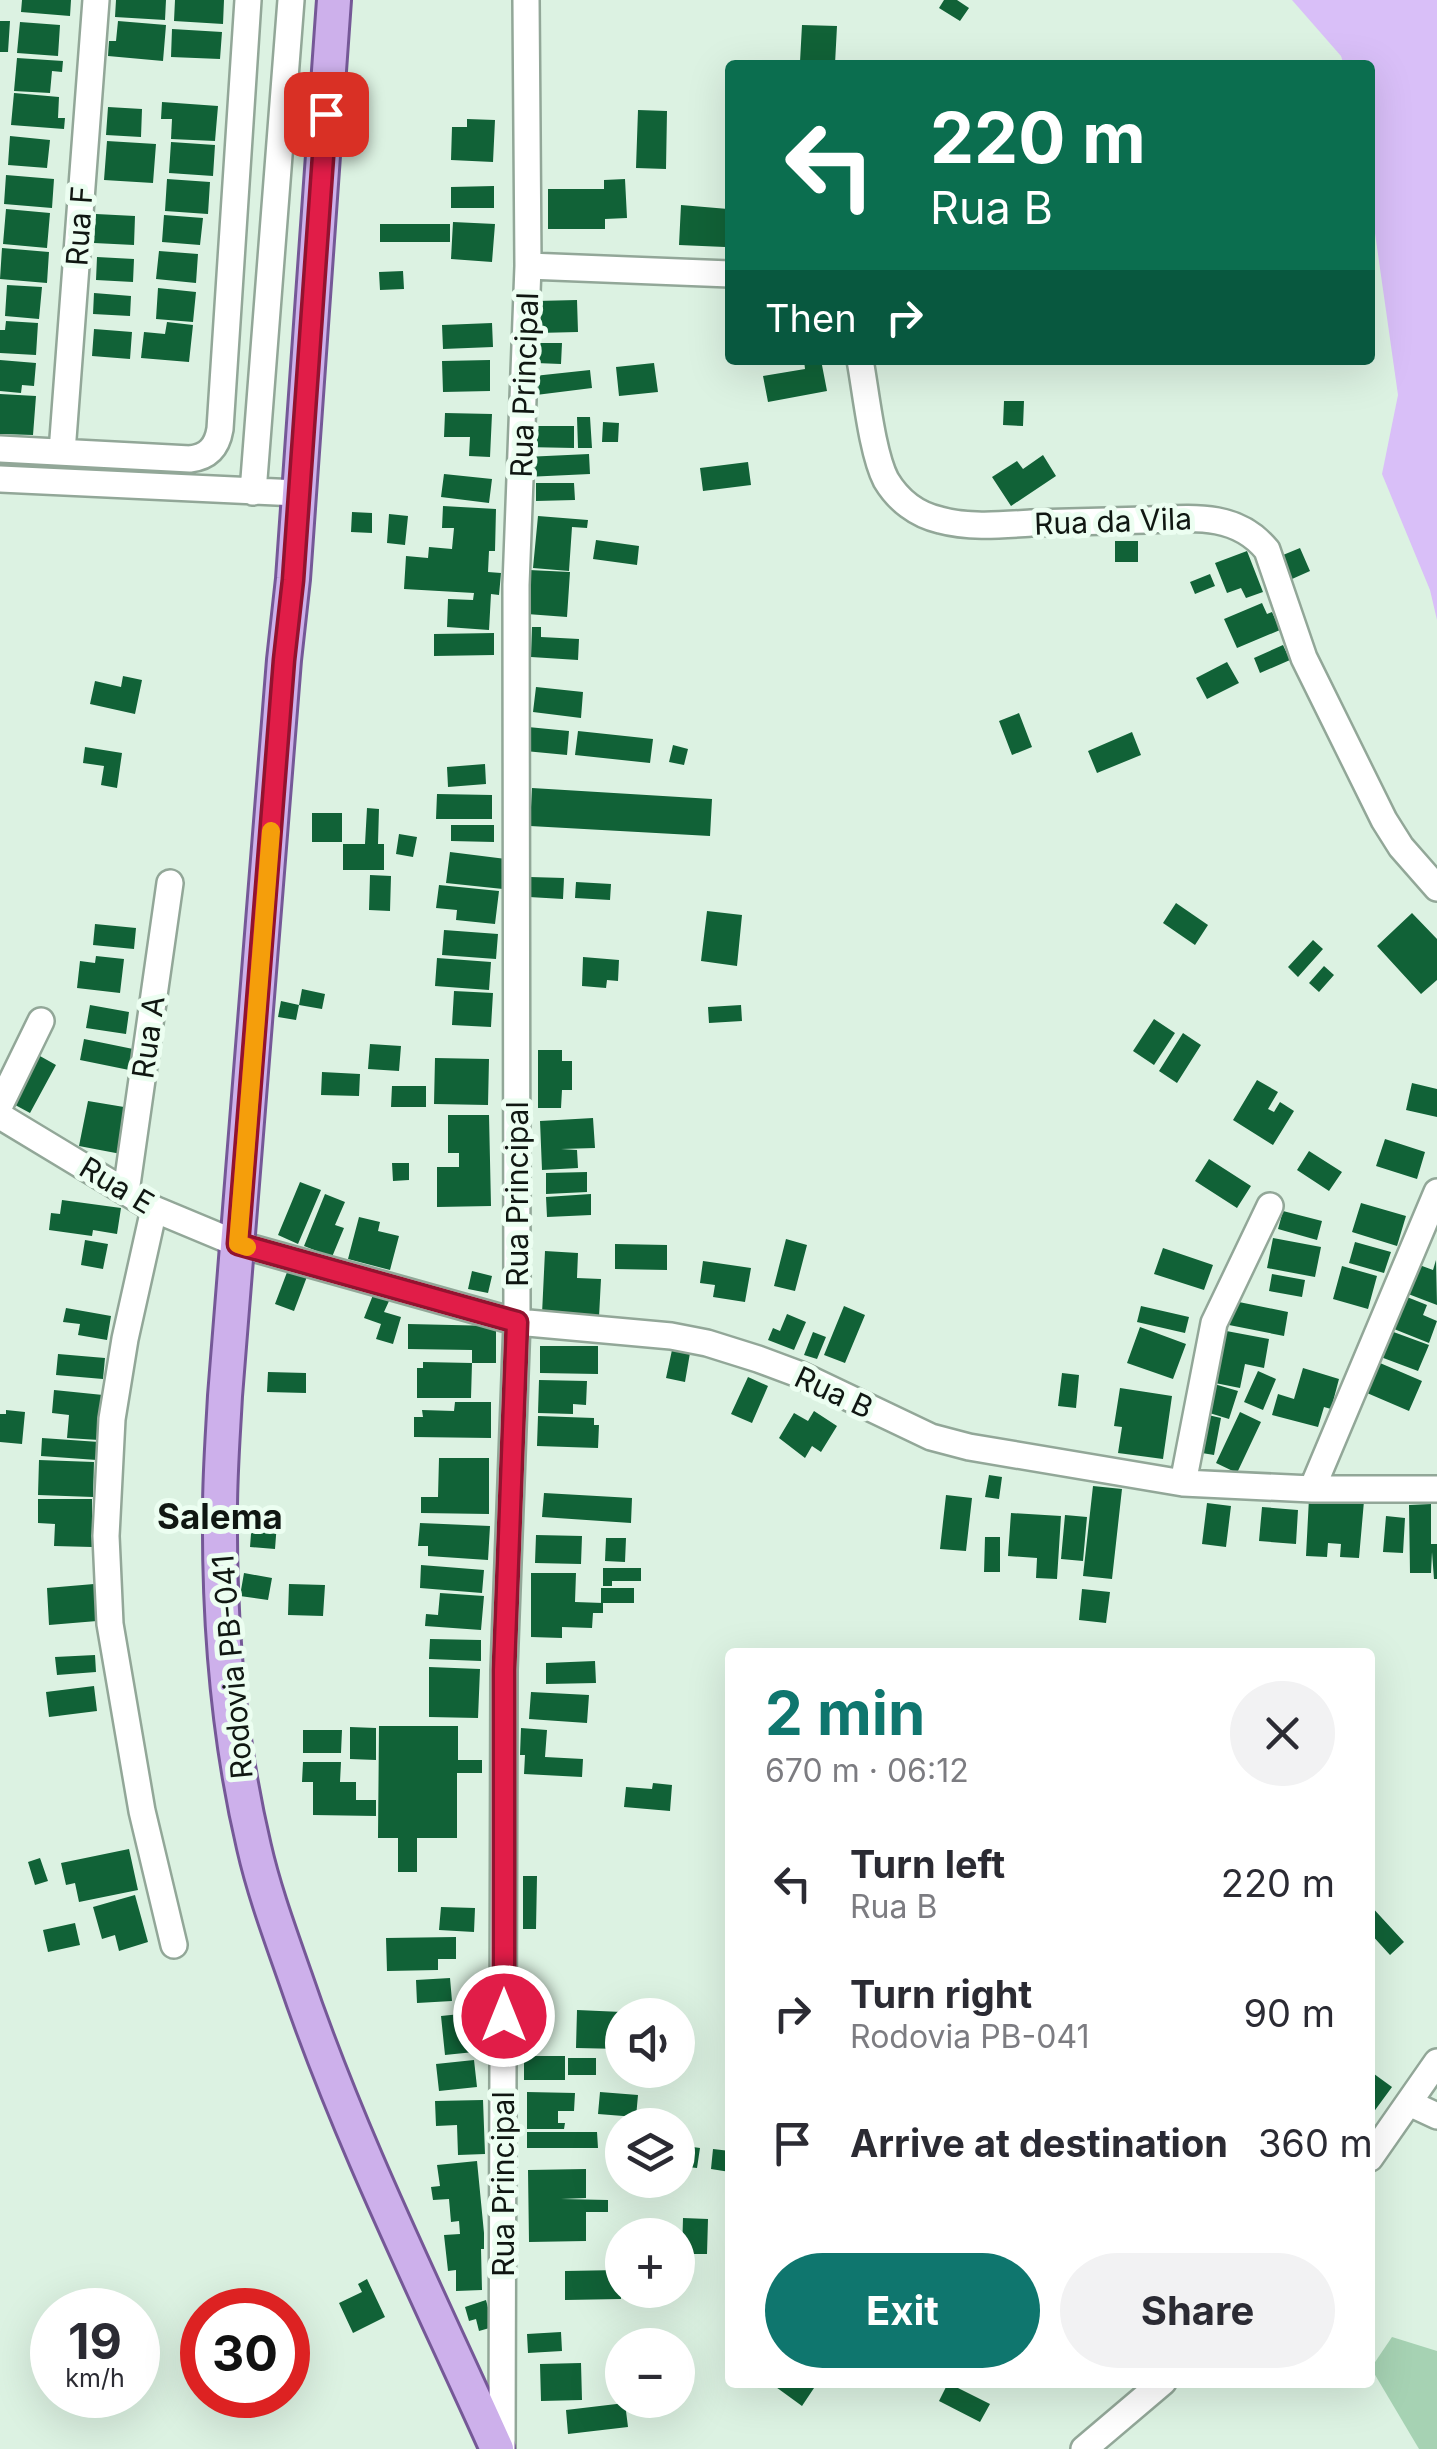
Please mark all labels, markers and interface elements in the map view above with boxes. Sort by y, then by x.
pin [284,72,369,157]
icon: arrive [299,87,354,142]
text: 220 m [930,95,1146,180]
icon: left [765,100,895,230]
text: Rua B [930,180,1053,235]
street label: Rua F [58,185,100,267]
icon: right [877,290,932,345]
street label: Rua Principal [503,292,545,478]
text: Then [765,295,857,341]
street label: Rua da Vila [1033,500,1193,542]
street label: Rua A [124,993,172,1081]
street label: Rua Principal [499,1101,535,1287]
street label: Rua E [73,1149,161,1221]
street label: Rua B [789,1358,879,1426]
district label: Salema [157,1495,283,1537]
street label: Rodovia PB-041 [204,1554,260,1780]
text: 2 min [765,1677,925,1749]
button: close [1230,1681,1335,1786]
text: 670 m · 06:12 [765,1751,969,1790]
text: Turn left [850,1841,1005,1887]
icon: left [765,1856,820,1911]
text: 220 m [1221,1860,1335,1906]
text: Rua B [850,1887,937,1926]
position arrow [452,1964,556,2068]
text: Turn right [850,1971,1032,2017]
icon: right [765,1986,820,2041]
text: 90 m [1243,1990,1335,2036]
map controls [605,1998,695,2418]
button: sound [605,1998,695,2088]
text: Rodovia PB-041 [850,2017,1090,2056]
street label: Rua Principal [485,2091,521,2277]
button: layers [605,2108,695,2198]
icon: arrive [765,2116,820,2171]
text: Arrive at destination [850,2120,1228,2166]
text: 360 m [1258,2120,1373,2166]
button: + [605,2218,695,2308]
button: Exit [765,2253,1040,2368]
button: Share [1060,2253,1335,2368]
speed limit sign: 30 [180,2288,310,2418]
text: 19 [68,2311,122,2371]
button: − [605,2328,695,2418]
text: km/h [65,2363,125,2393]

